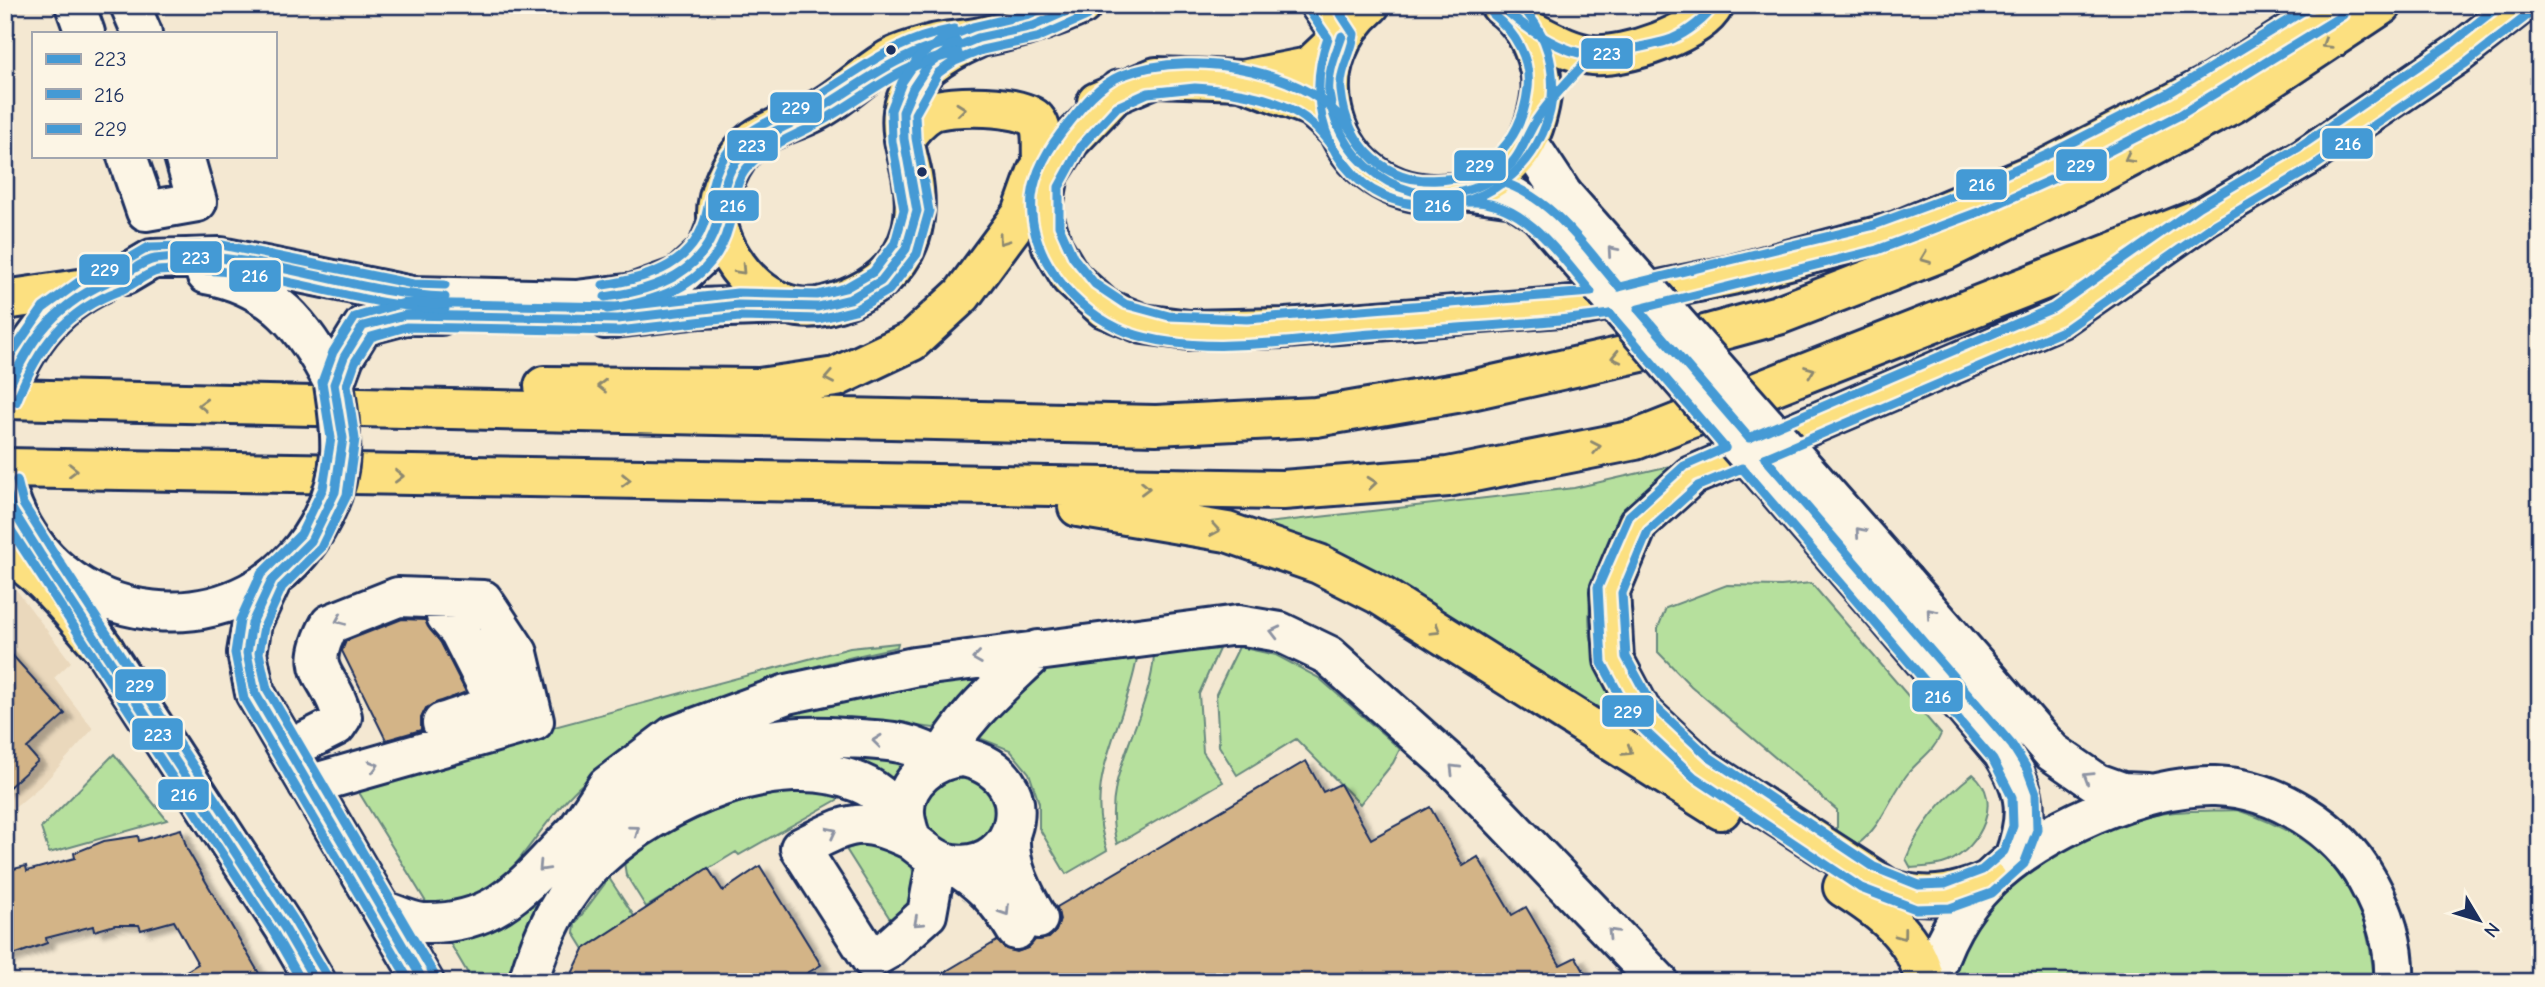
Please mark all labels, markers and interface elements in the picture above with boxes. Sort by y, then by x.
legend [32,32,276,158]
one-way arrow [2321,36,2334,49]
line badge: 223 [1580,37,1634,70]
unlabelled marker [884,43,898,57]
text: 223 [1593,43,1621,65]
text: 223 [94,47,127,71]
text: 216 [94,83,125,107]
line badge: 229 [769,91,823,124]
text: 229 [782,97,810,119]
one-way arrow [956,102,967,117]
text: 229 [94,117,127,141]
line badge: 216 [2321,127,2374,160]
line badge: 223 [726,129,779,162]
text: 216 [2335,133,2361,155]
text: 223 [738,135,766,157]
line badge: 229 [2055,148,2108,182]
line badge: 229 [1453,149,1507,182]
one-way arrow [2124,149,2137,163]
text: 229 [1466,155,1494,177]
text: 229 [2067,155,2095,177]
unlabelled marker [915,165,929,179]
line badge: 216 [1955,168,2008,201]
text: 216 [1969,174,1995,196]
line badge: 216 [707,189,760,222]
line badge: 216 [1412,189,1465,222]
text: 216 [720,195,746,217]
text: 216 [1425,195,1451,217]
one-way arrow [998,232,1011,245]
line badge: 223 [169,240,223,274]
one-way arrow [1608,246,1620,259]
text: 223 [182,247,210,269]
one-way arrow [1920,250,1932,264]
line badge: 229 [78,253,131,286]
text: 229 [91,259,119,281]
line badge: 216 [228,259,282,293]
one-way arrow [733,262,746,275]
text: 216 [242,265,268,287]
one-way arrow [1610,349,1622,363]
one-way arrow [1803,366,1815,380]
one-way arrow [823,369,835,384]
one-way arrow [597,379,608,394]
one-way arrow [197,397,208,412]
one-way arrow [1590,441,1602,456]
one-way arrow [68,462,79,477]
one-way arrow [394,468,405,484]
one-way arrow [621,473,632,488]
one-way arrow [1367,476,1378,491]
one-way arrow [1140,480,1151,496]
one-way arrow [1209,522,1221,537]
one-way arrow [1856,527,1868,540]
one-way arrow [1927,609,1939,622]
one-way arrow [335,612,347,626]
one-way arrow [1428,622,1441,635]
one-way arrow [1270,626,1282,640]
one-way arrow [971,651,983,666]
line badge: 229 [114,668,167,702]
text: 229 [126,675,154,697]
line badge: 216 [1911,679,1964,713]
text: 216 [1925,686,1951,708]
line badge: 229 [1601,694,1655,728]
text: 229 [1614,701,1642,723]
line badge: 223 [131,717,184,751]
text: 223 [144,724,172,746]
one-way arrow [872,733,883,748]
one-way arrow [1620,743,1633,756]
one-way arrow [367,760,379,775]
one-way arrow [1449,764,1462,777]
one-way arrow [2082,772,2095,785]
line badge: 216 [157,778,210,811]
text: 216 [171,784,197,806]
one-way arrow [627,826,640,838]
one-way arrow [825,826,838,840]
one-way arrow [538,859,551,872]
north arrow [2444,886,2514,956]
one-way arrow [996,903,1009,916]
one-way arrow [913,914,926,926]
text: N [2479,918,2504,942]
one-way arrow [1894,927,1906,940]
one-way arrow [1607,928,1620,941]

